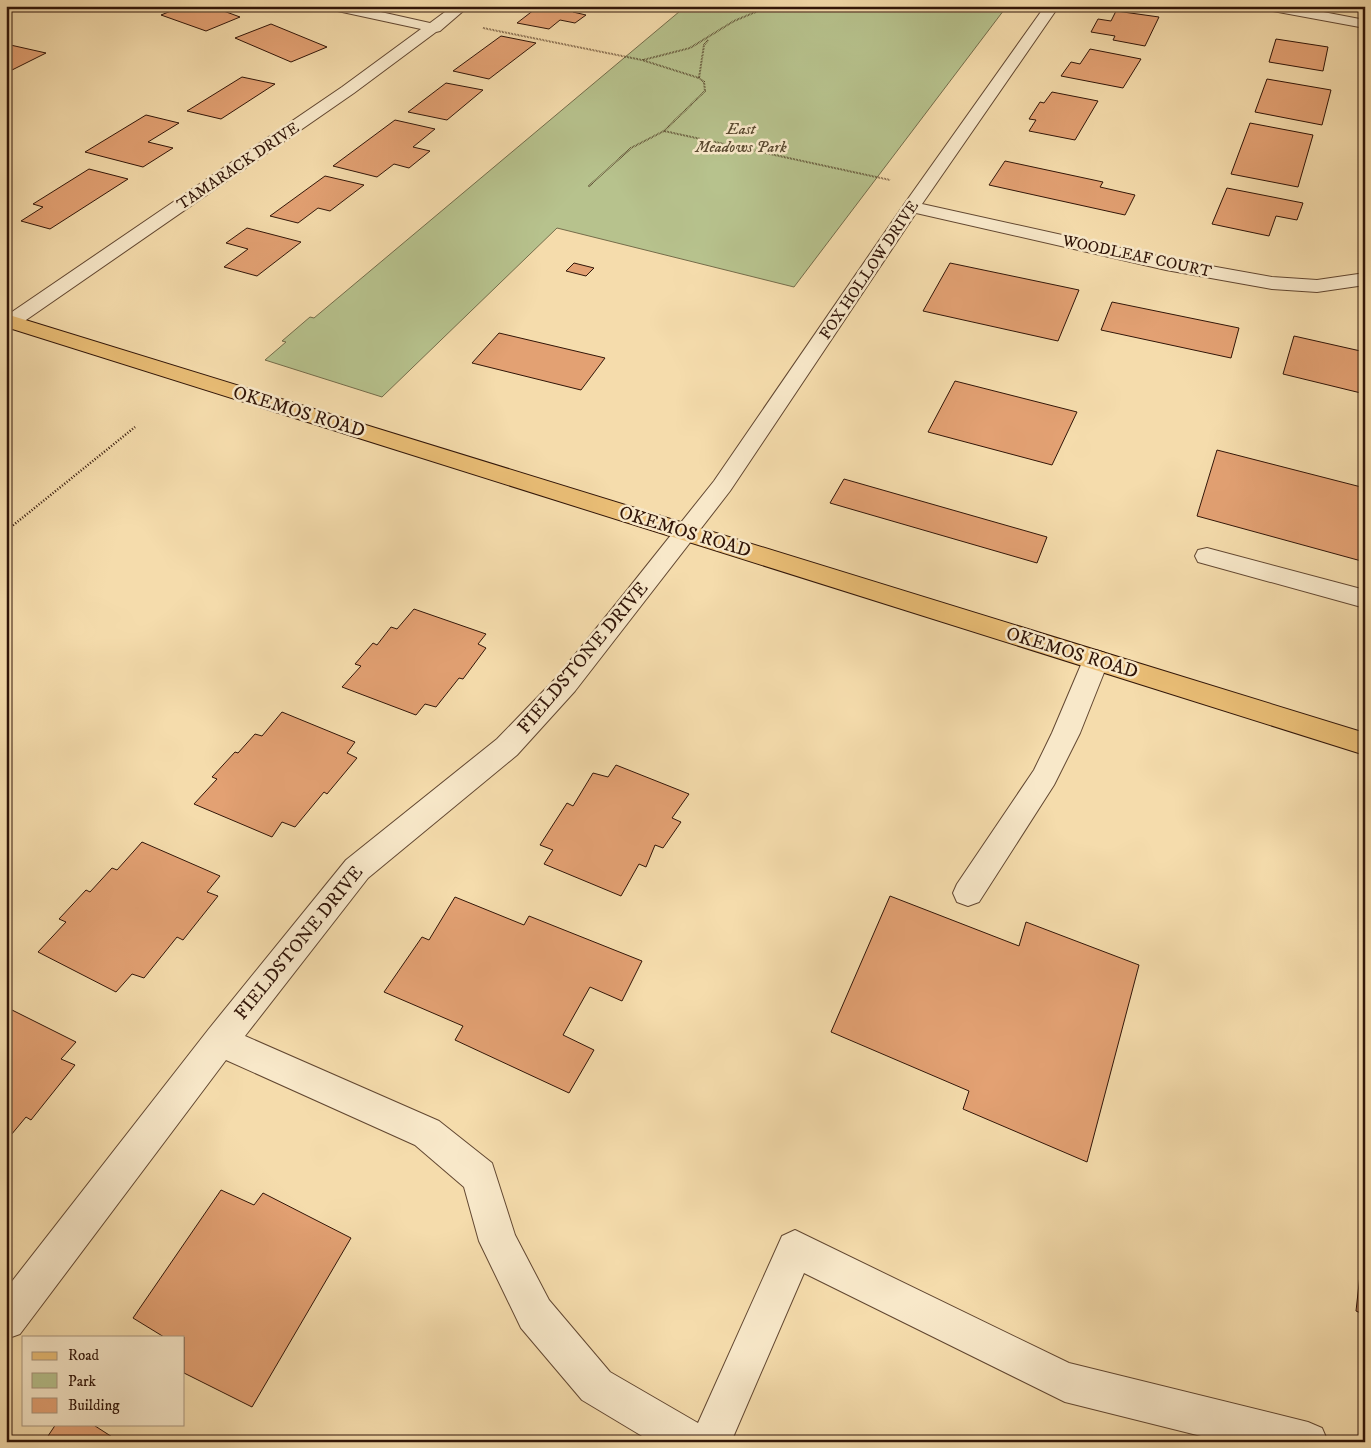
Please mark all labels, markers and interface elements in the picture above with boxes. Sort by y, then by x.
street label: TAMARACK DRIVE [173,118,303,214]
park label: East Meadows Park [694,119,787,157]
street label: FOX HOLLOW DRIVE [815,197,923,343]
street label: WOODLEAF COURT [1060,230,1213,282]
street label: OKEMOS ROAD [230,381,368,443]
street label: OKEMOS ROAD [616,501,754,563]
street label: FIELDSTONE DRIVE [513,577,653,739]
street label: OKEMOS ROAD [1003,622,1141,684]
street label: FIELDSTONE DRIVE [230,861,368,1025]
legend [22,1336,185,1426]
text: Road [68,1346,100,1365]
text: Park [68,1372,97,1391]
text: Building [68,1396,120,1415]

